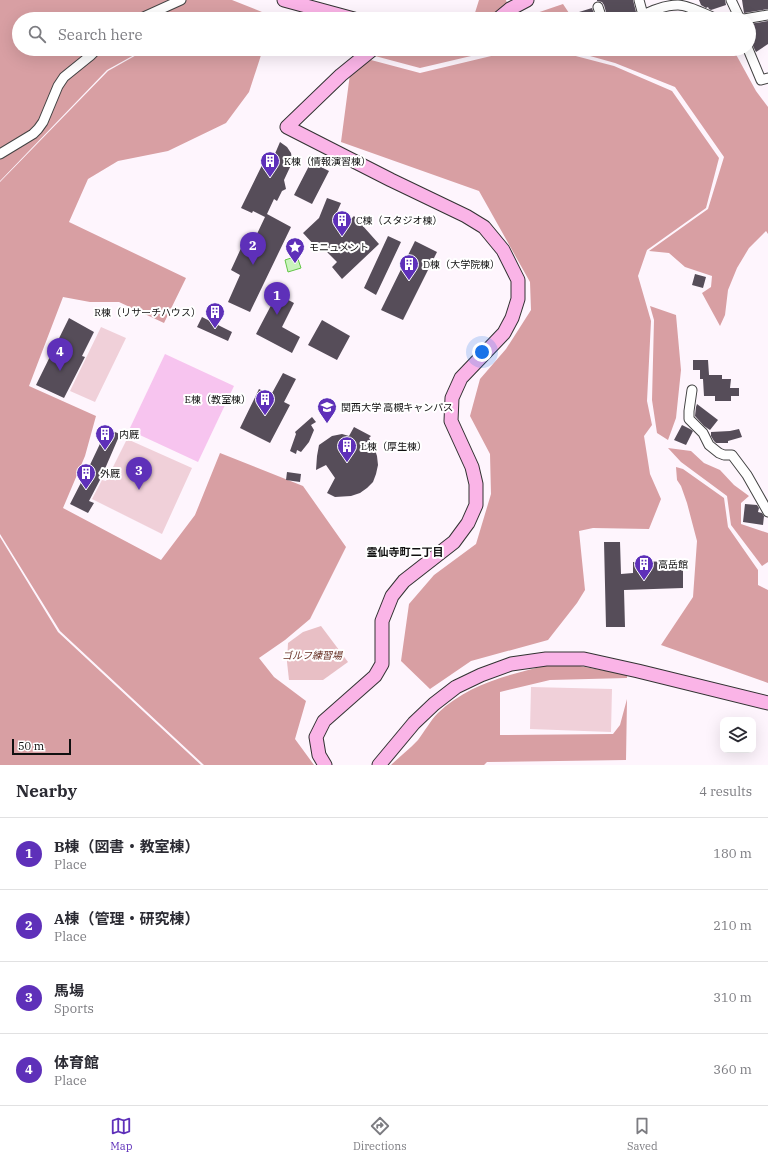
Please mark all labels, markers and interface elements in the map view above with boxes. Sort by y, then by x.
search box [12,12,756,56]
icon: search [26,23,48,45]
text: Search here [58,25,143,44]
building icon: K棟（情報演習棟） [259,150,281,178]
place label: K棟（情報演習棟） [284,155,371,168]
building icon: C棟（スタジオ棟） [331,209,353,237]
place label: C棟（スタジオ棟） [356,214,443,227]
pin: 2 [240,232,266,265]
place icon: モニュメント [284,236,306,264]
place label: モニュメント [309,241,369,254]
building icon: D棟（大学院棟） [398,253,420,281]
place label: D棟（大学院棟） [423,258,500,271]
pin: 1 [264,282,290,315]
building icon: R棟（リサーチハウス） [204,301,226,329]
place label: R棟（リサーチハウス） [94,306,201,319]
pin: 4 [47,338,73,371]
your location [472,342,492,362]
building icon: E棟（教室棟） [254,388,276,416]
place label: E棟（教室棟） [185,393,251,406]
school or university icon: 関西大学 高槻キャンパス [316,396,338,424]
place label: 関西大学 高槻キャンパス [341,401,453,414]
building icon: 内厩 [94,423,116,451]
place label: 内厩 [119,428,139,441]
building icon: L棟（厚生棟） [336,435,358,463]
place label: L棟（厚生棟） [361,440,427,453]
pin: 3 [126,457,152,490]
building icon: 外厩 [75,462,97,490]
place label: 外厩 [100,467,120,480]
district label: 霊仙寺町二丁目 [367,545,444,559]
building icon: 高岳館 [633,553,655,581]
place label: 高岳館 [658,558,688,571]
park label: ゴルフ練習場 [282,649,343,662]
map controls [720,717,756,753]
button: layers [720,717,756,753]
scale bar [12,737,71,756]
text: 50 m [18,739,44,753]
text: Nearby [16,780,77,802]
text: 4 results [699,783,752,800]
text: B棟（図書・教室棟） [54,837,200,856]
text: 1 [25,845,33,862]
text: 180 m [713,845,752,862]
text: Place [54,856,87,873]
text: A棟（管理・研究棟） [54,909,200,928]
text: 2 [25,917,33,934]
text: 210 m [713,917,752,934]
text: Place [54,928,87,945]
text: 馬場 [54,981,84,1000]
text: 3 [25,989,33,1006]
text: 310 m [713,989,752,1006]
text: Sports [54,1000,94,1017]
text: 体育館 [54,1053,99,1072]
text: 4 [25,1061,33,1078]
text: 360 m [713,1061,752,1078]
text: Place [54,1072,87,1089]
tab: Map [110,1115,133,1153]
tab: Directions [353,1115,407,1153]
tab: Saved [627,1115,658,1153]

